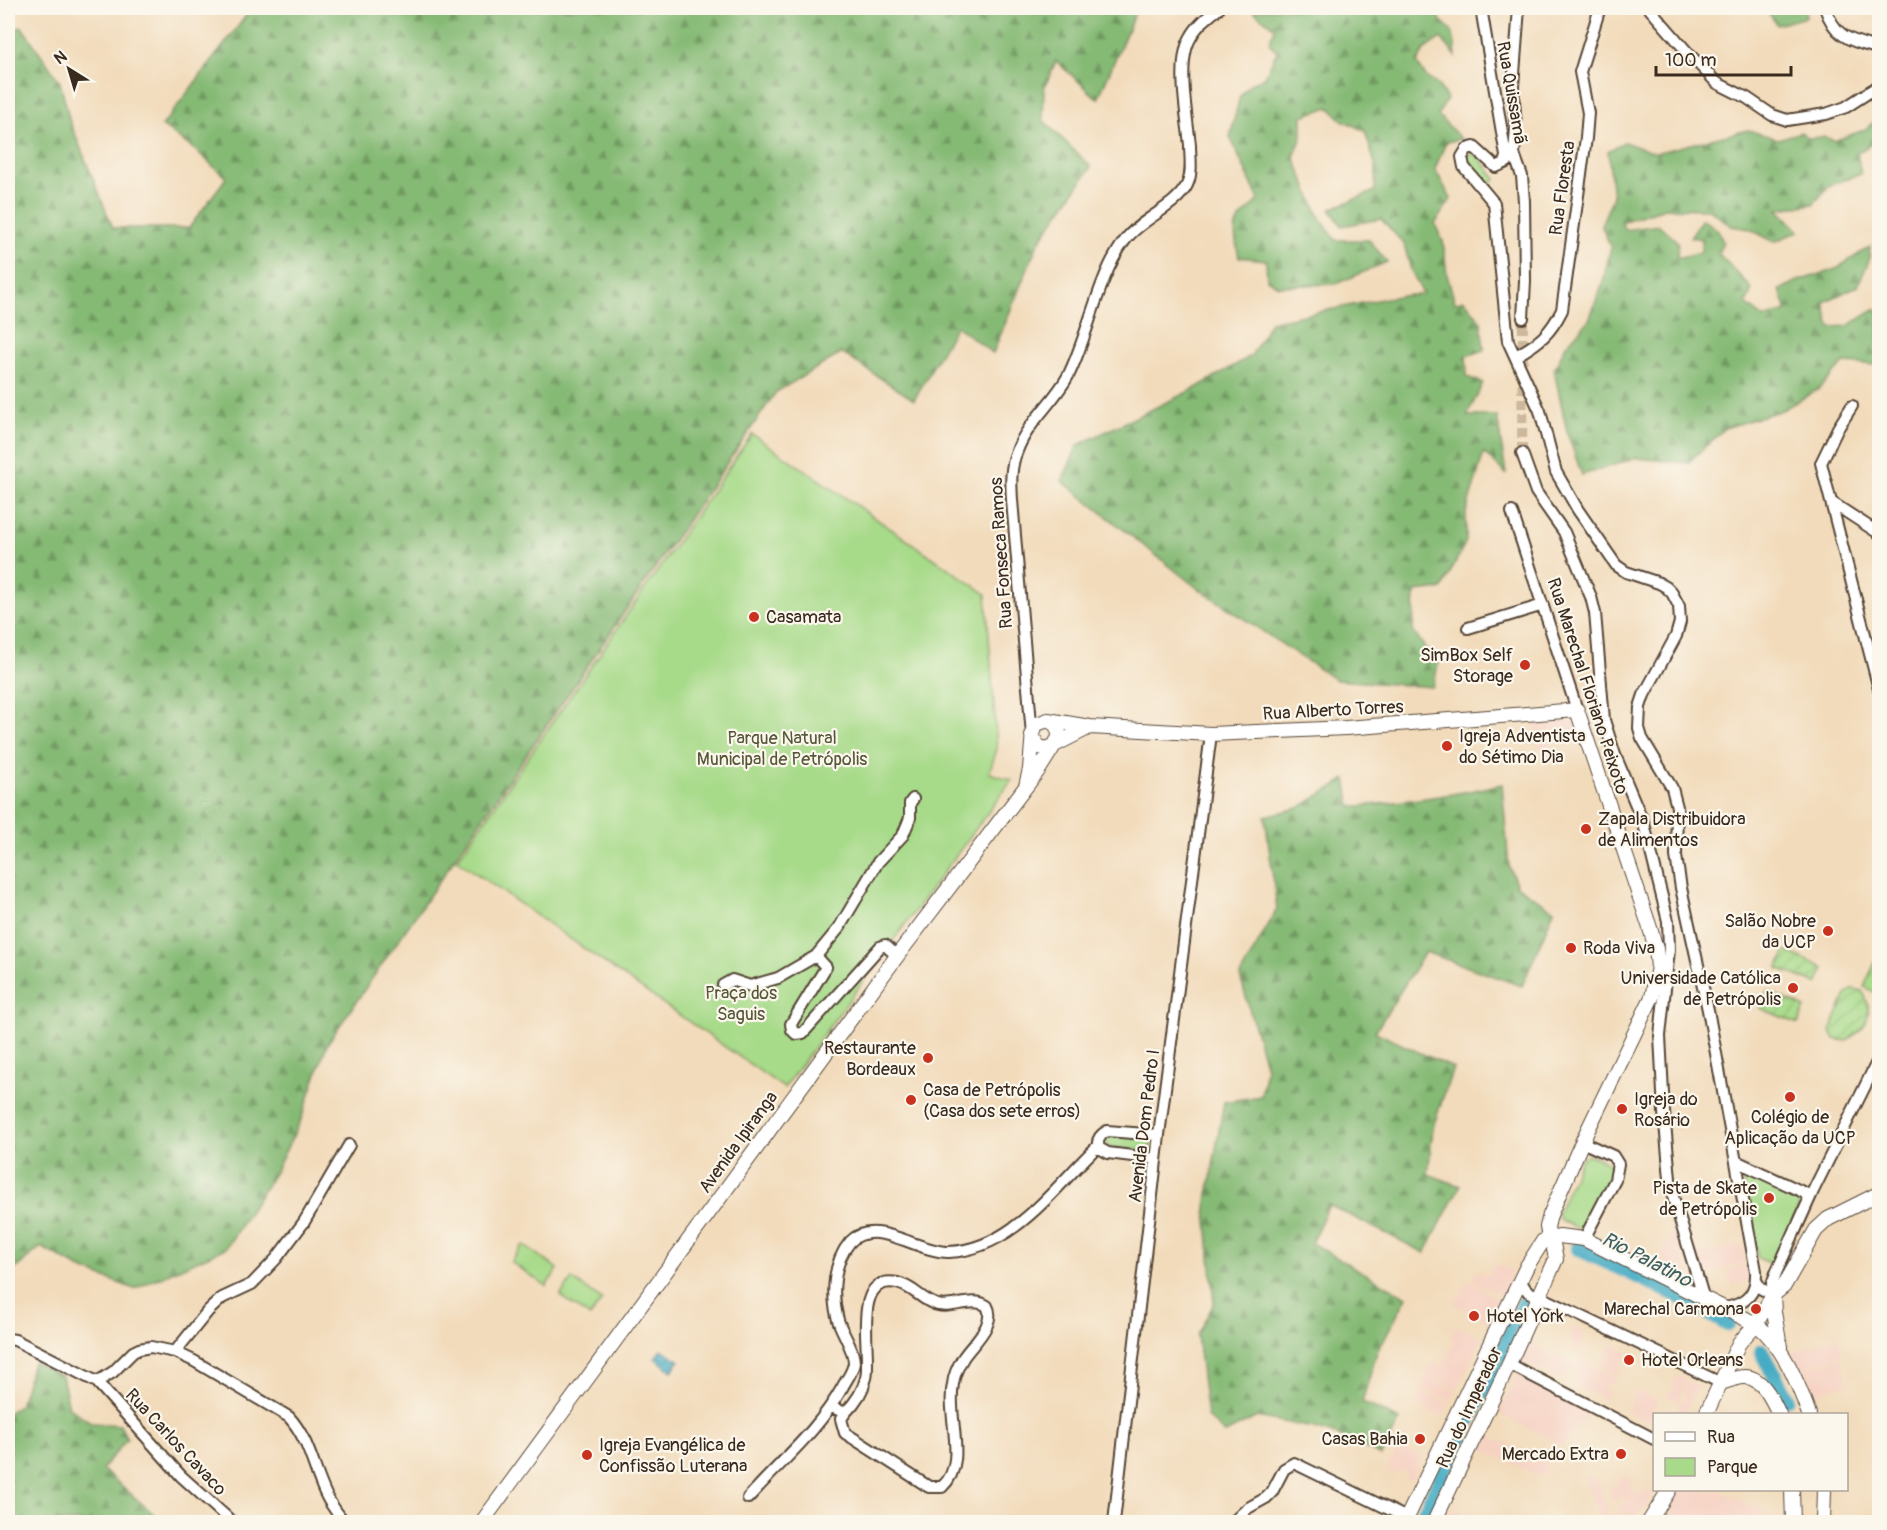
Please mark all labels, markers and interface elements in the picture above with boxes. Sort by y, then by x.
north arrow [39,39,99,99]
scale bar [1656,39,1791,77]
street label: Rua Quissamã [1491,40,1532,147]
text: N [50,46,71,69]
text: 100 m [1665,49,1717,72]
street label: Rua Floresta [1544,139,1581,237]
street label: Rua Fonseca Ramos [985,476,1018,630]
street label: Rua Marechal Floriano Peixoto [1542,575,1634,798]
place label: Casamata [766,606,841,629]
marker: Casamata [747,610,761,624]
place label: SimBox Self Storage [1420,644,1514,688]
marker: SimBox Self Storage [1518,658,1532,672]
street label: Rua Alberto Torres [1262,695,1404,726]
place label: Igreja Adventista do Sétimo Dia [1459,725,1586,769]
park label: Parque Natural Municipal de Petrópolis [697,727,867,771]
marker: Igreja Adventista do Sétimo Dia [1440,739,1454,753]
place label: Zapala Distribuidora de Alimentos [1598,808,1746,852]
marker: Zapala Distribuidora de Alimentos [1579,822,1593,836]
place label: Salão Nobre da UCP [1724,910,1816,954]
marker: Salão Nobre da UCP [1821,924,1835,938]
place label: Roda Viva [1583,937,1655,960]
marker: Roda Viva [1564,941,1578,955]
place label: Universidade Católica de Petrópolis [1620,967,1781,1011]
marker: Universidade Católica de Petrópolis [1786,981,1800,995]
park label: Praça dos Saguis [705,982,777,1026]
place label: Restaurante Bordeaux [824,1037,916,1081]
street label: Avenida Dom Pedro I [1124,1048,1165,1204]
marker: Restaurante Bordeaux [921,1051,935,1065]
place label: Casa de Petrópolis (Casa dos sete erros) [923,1079,1081,1123]
street label: Avenida Ipiranga [694,1087,783,1198]
place label: Igreja do Rosário [1634,1088,1698,1132]
marker: Colégio de Aplicação da UCP [1783,1090,1797,1104]
marker: Casa de Petrópolis (Casa dos sete erros) [904,1093,918,1107]
marker: Igreja do Rosário [1615,1102,1629,1116]
place label: Colégio de Aplicação da UCP [1724,1106,1856,1150]
place label: Pista de Skate de Petrópolis [1653,1177,1757,1221]
marker: Pista de Skate de Petrópolis [1762,1191,1776,1205]
water label: Rio Palatino [1598,1226,1697,1293]
place label: Marechal Carmona [1604,1298,1744,1321]
marker: Marechal Carmona [1749,1302,1763,1316]
place label: Hotel York [1486,1305,1564,1328]
marker: Hotel York [1467,1309,1481,1323]
street label: Rua do Imperador [1431,1342,1508,1472]
place label: Hotel Orleans [1641,1349,1743,1372]
marker: Hotel Orleans [1622,1353,1636,1367]
street label: Rua Carlos Cavaco [120,1384,231,1501]
legend [1653,1413,1848,1491]
text: Rua [1707,1426,1735,1449]
place label: Casas Bahia [1321,1428,1408,1451]
marker: Casas Bahia [1413,1432,1427,1446]
place label: Igreja Evangélica de Confissão Luterana [599,1434,747,1478]
place label: Mercado Extra [1502,1443,1609,1466]
marker: Mercado Extra [1614,1447,1628,1461]
marker: Igreja Evangélica de Confissão Luterana [580,1448,594,1462]
text: Parque [1707,1456,1757,1479]

